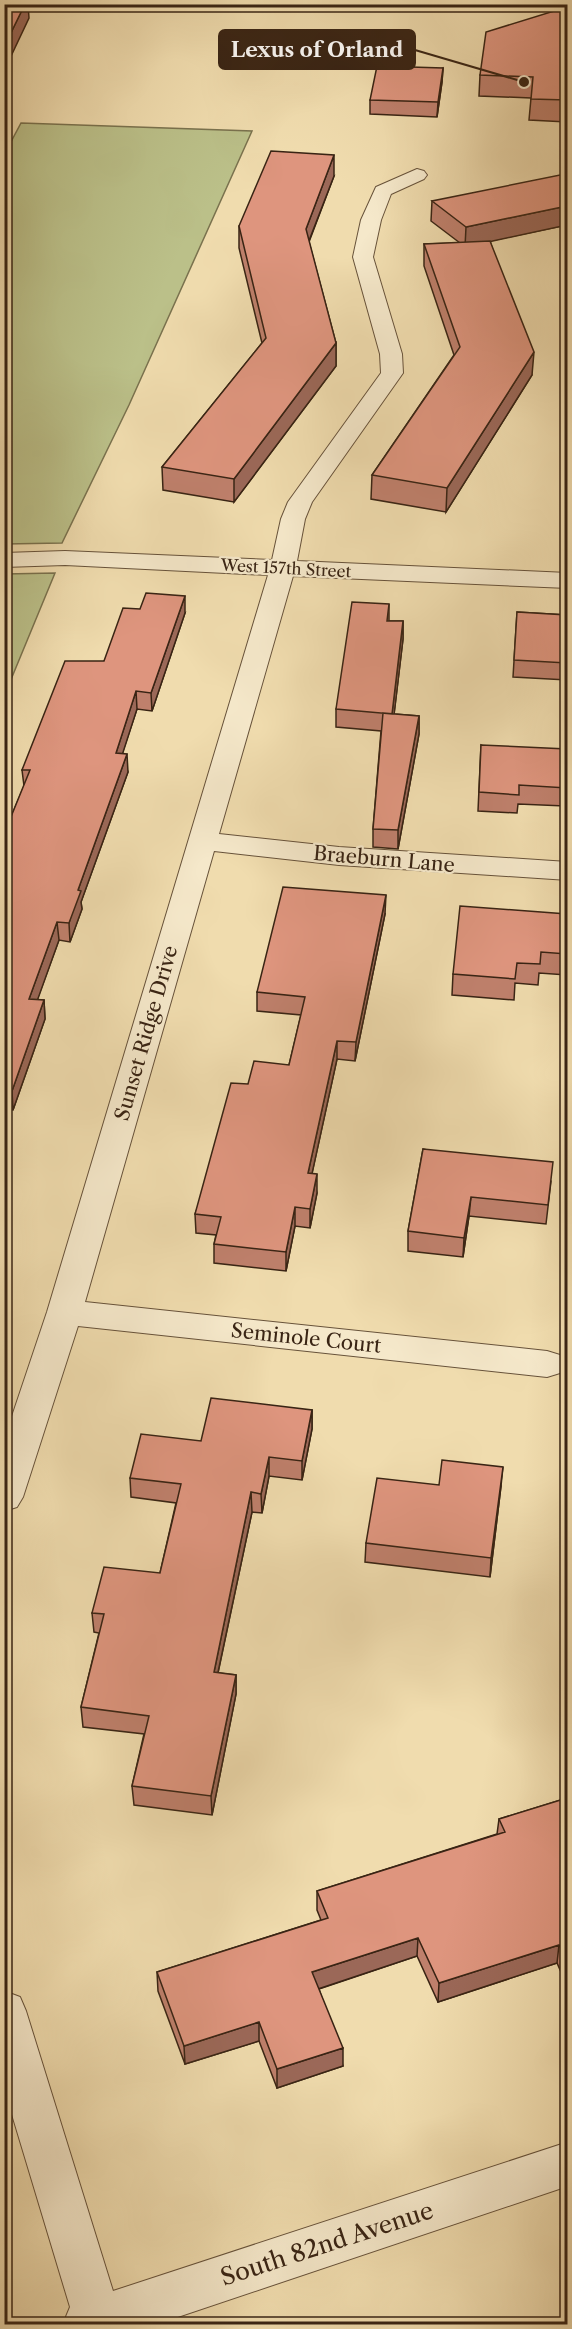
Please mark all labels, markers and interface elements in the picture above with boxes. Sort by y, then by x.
callout: Lexus of Orland [219,30,415,69]
text: Lexus of Orland [231,37,403,62]
street label: West 157th Street [219,555,352,581]
street label: Braeburn Lane [312,841,456,877]
street label: Sunset Ridge Drive [110,943,182,1123]
street label: Seminole Court [230,1318,382,1358]
street label: South 82nd Avenue [217,2195,437,2292]

